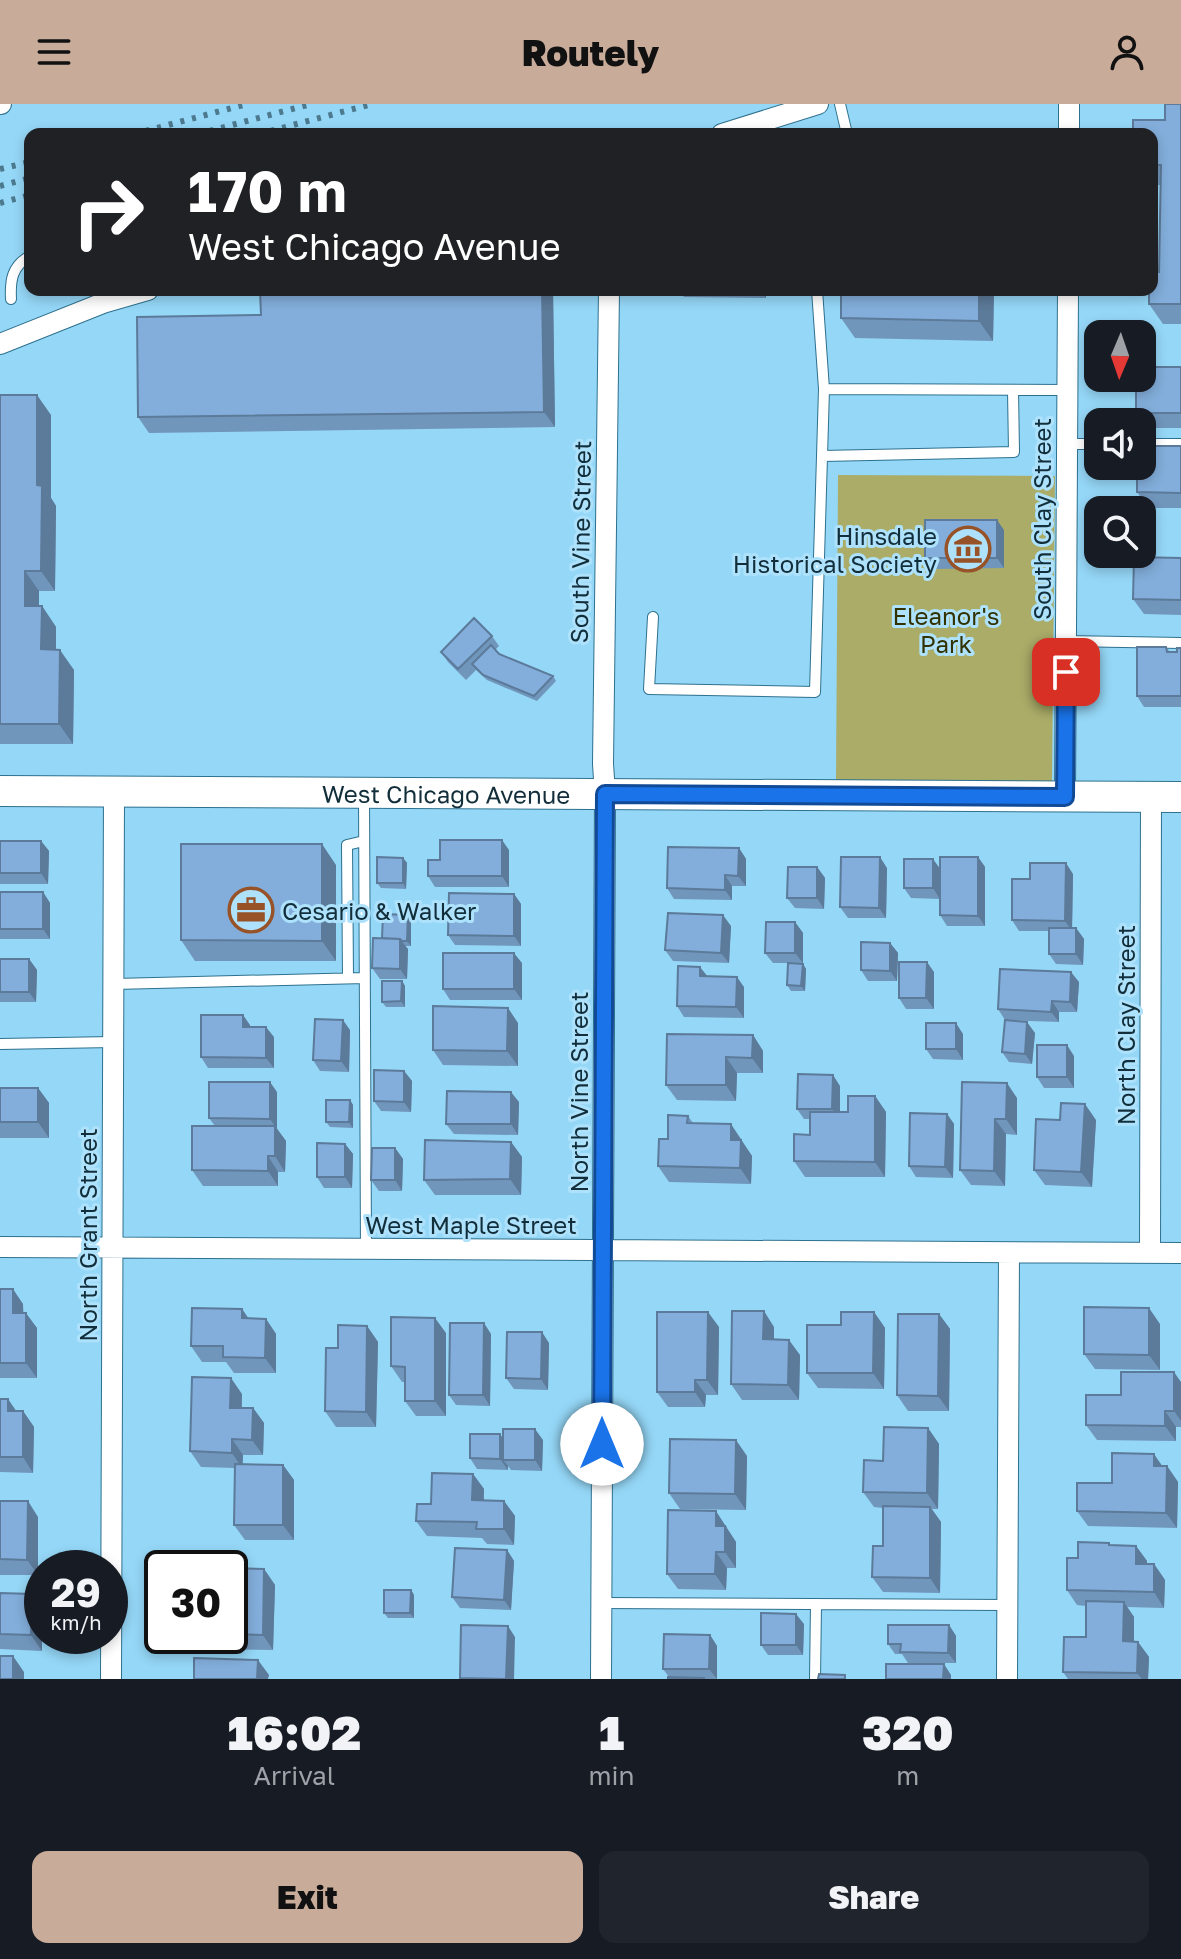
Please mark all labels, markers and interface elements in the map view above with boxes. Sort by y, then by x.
icon: menu [32,30,76,74]
icon: person [1105,30,1149,74]
text: Routely [522,31,659,74]
text: 170 m [188,157,347,224]
icon: right [56,160,160,264]
text: West Chicago Avenue [188,225,561,268]
north arrow [1084,320,1156,392]
map controls [1084,320,1156,568]
button: sound [1084,408,1156,480]
street label: South Clay Street [1027,418,1056,620]
street label: South Vine Street [564,440,596,644]
button: search [1084,496,1156,568]
place label: Hinsdale Historical Society [733,521,937,578]
museum icon: Hinsdale Historical Society [944,525,992,573]
park label: Eleanor's Park [892,601,1000,658]
pin [1032,638,1100,706]
icon: arrive [1044,650,1088,694]
street label: West Chicago Avenue [322,778,570,808]
office icon: Cesario & Walker [227,886,275,934]
place label: Cesario & Walker [282,896,476,925]
street label: North Clay Street [1111,925,1140,1125]
street label: North Vine Street [564,991,593,1193]
street label: North Grant Street [73,1128,102,1342]
street label: West Maple Street [365,1210,577,1239]
position arrow [560,1402,644,1486]
speed limit sign: 30 [144,1550,248,1654]
text: 29 [51,1568,101,1616]
text: km/h [51,1610,101,1634]
text: 16:02 [227,1703,361,1761]
text: 1 [599,1703,624,1761]
text: 320 [862,1703,954,1761]
text: Arrival [254,1760,335,1791]
text: min [589,1760,635,1791]
text: m [896,1760,919,1791]
button: Exit [32,1851,583,1943]
button: Share [599,1851,1149,1943]

